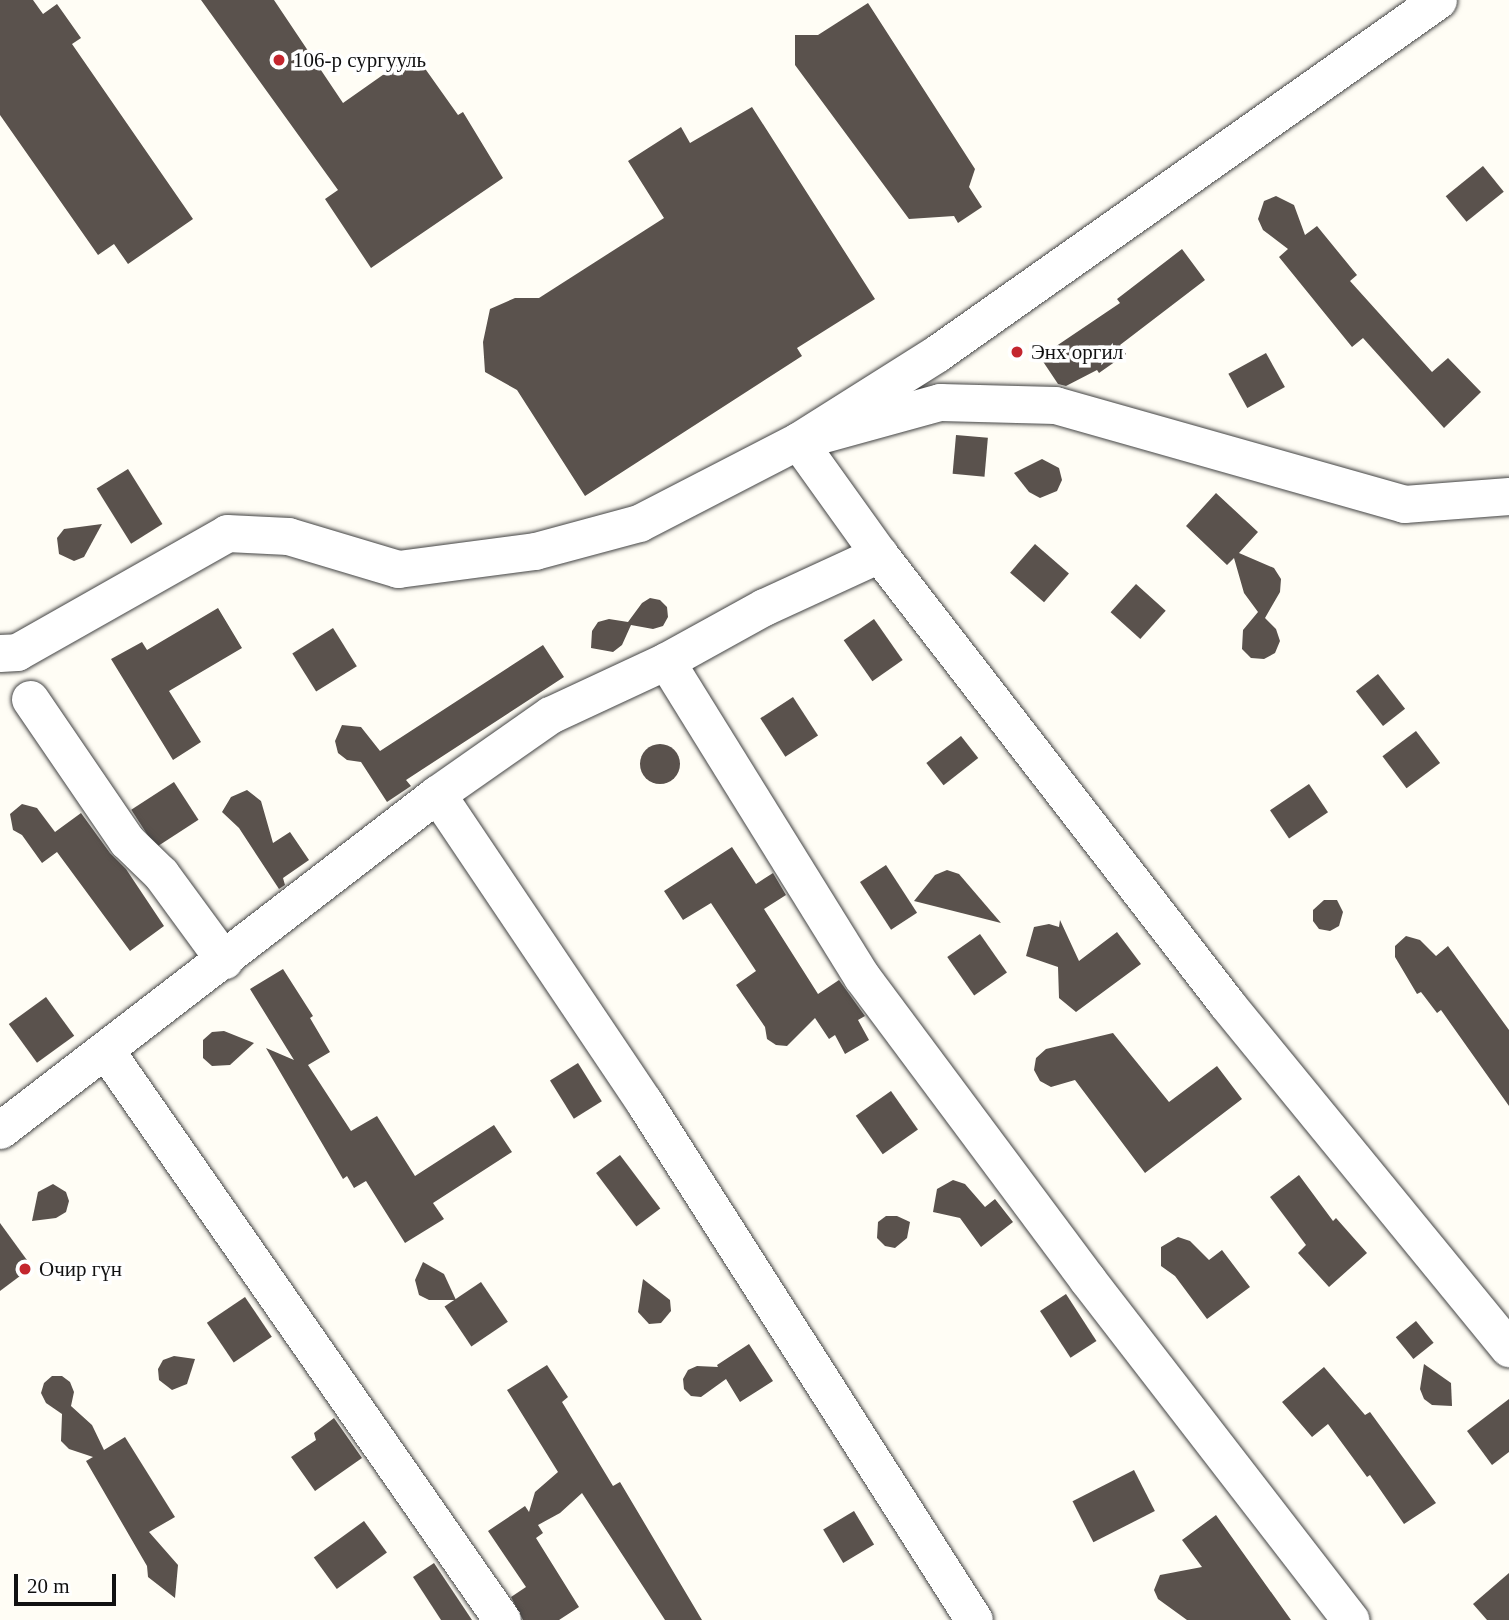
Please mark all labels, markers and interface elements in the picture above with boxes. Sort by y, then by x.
place label: 106-р сургууль [293,47,426,73]
marker: 106-р сургууль [271,52,287,68]
place label: Энх оргил [1031,339,1123,365]
marker: Энх оргил [1009,344,1025,360]
place label: Очир гүн [39,1256,122,1282]
marker: Очир гүн [17,1261,33,1277]
scale bar [18,1560,119,1604]
text: 20 m [27,1574,70,1598]

